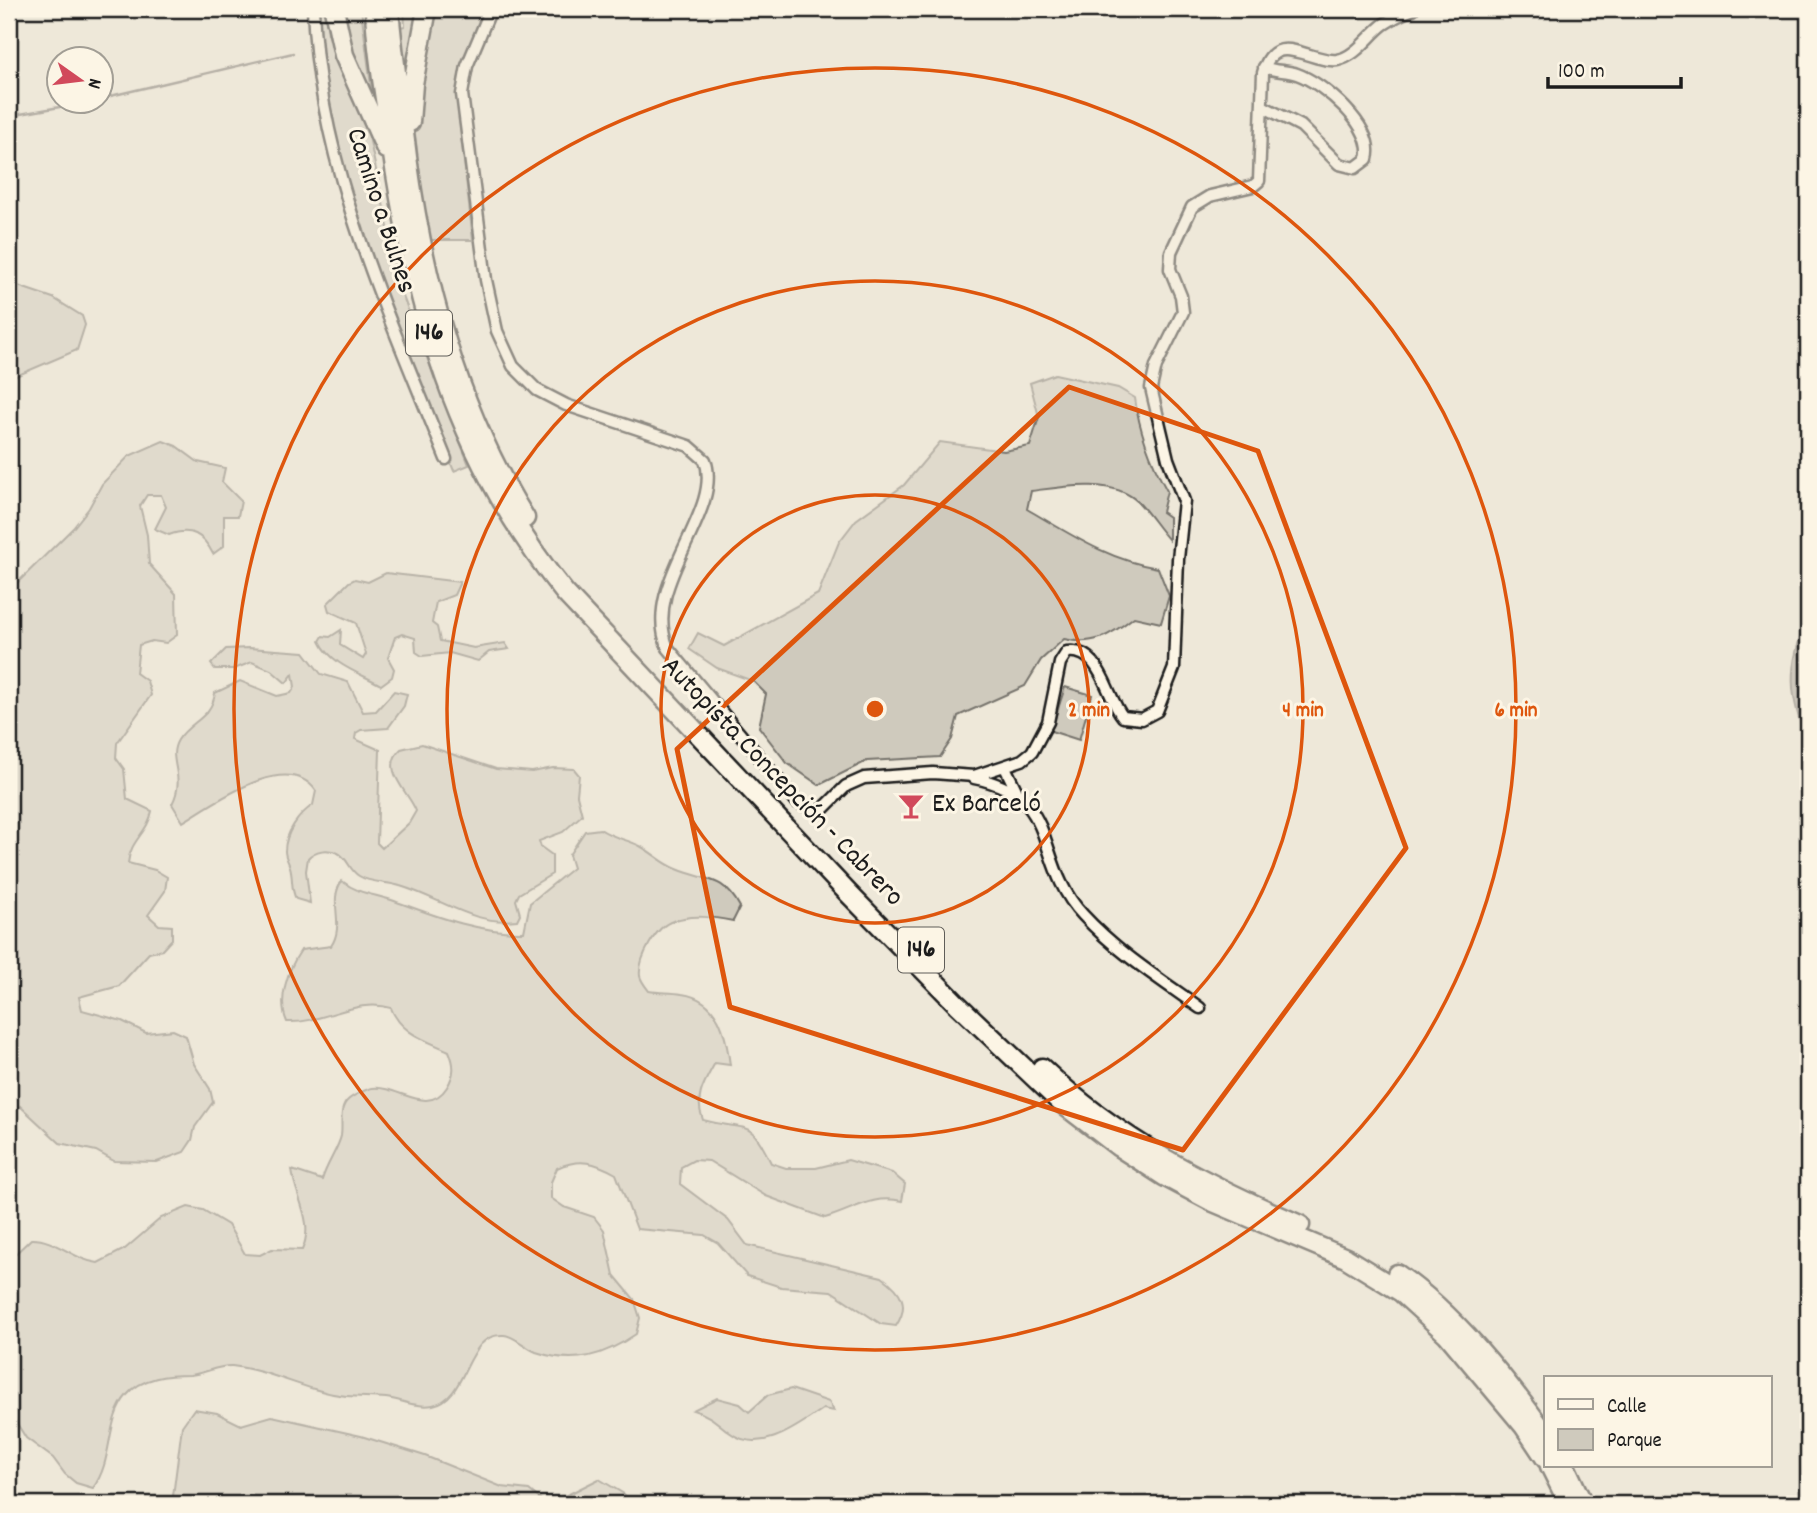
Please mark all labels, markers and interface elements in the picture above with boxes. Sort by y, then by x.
north arrow [46,46,116,116]
scale bar [1548,46,1680,90]
text: 100 m [1558,58,1605,88]
text: N [79,75,107,91]
street label: Camino a Bulnes [333,123,425,299]
road number: 146 [406,310,452,356]
street label: Autopista Concepción - Cabrero [650,649,912,917]
centre of rings [863,697,887,721]
text: 2 min [1068,697,1110,727]
text: 4 min [1282,697,1324,727]
text: 6 min [1494,697,1538,727]
place label: Ex Barceló [932,786,1041,826]
bar icon: Ex Barceló [896,791,926,821]
road number: 146 [898,928,944,973]
legend [1544,1376,1772,1468]
text: Calle [1607,1393,1646,1423]
text: Parque [1607,1427,1662,1457]

